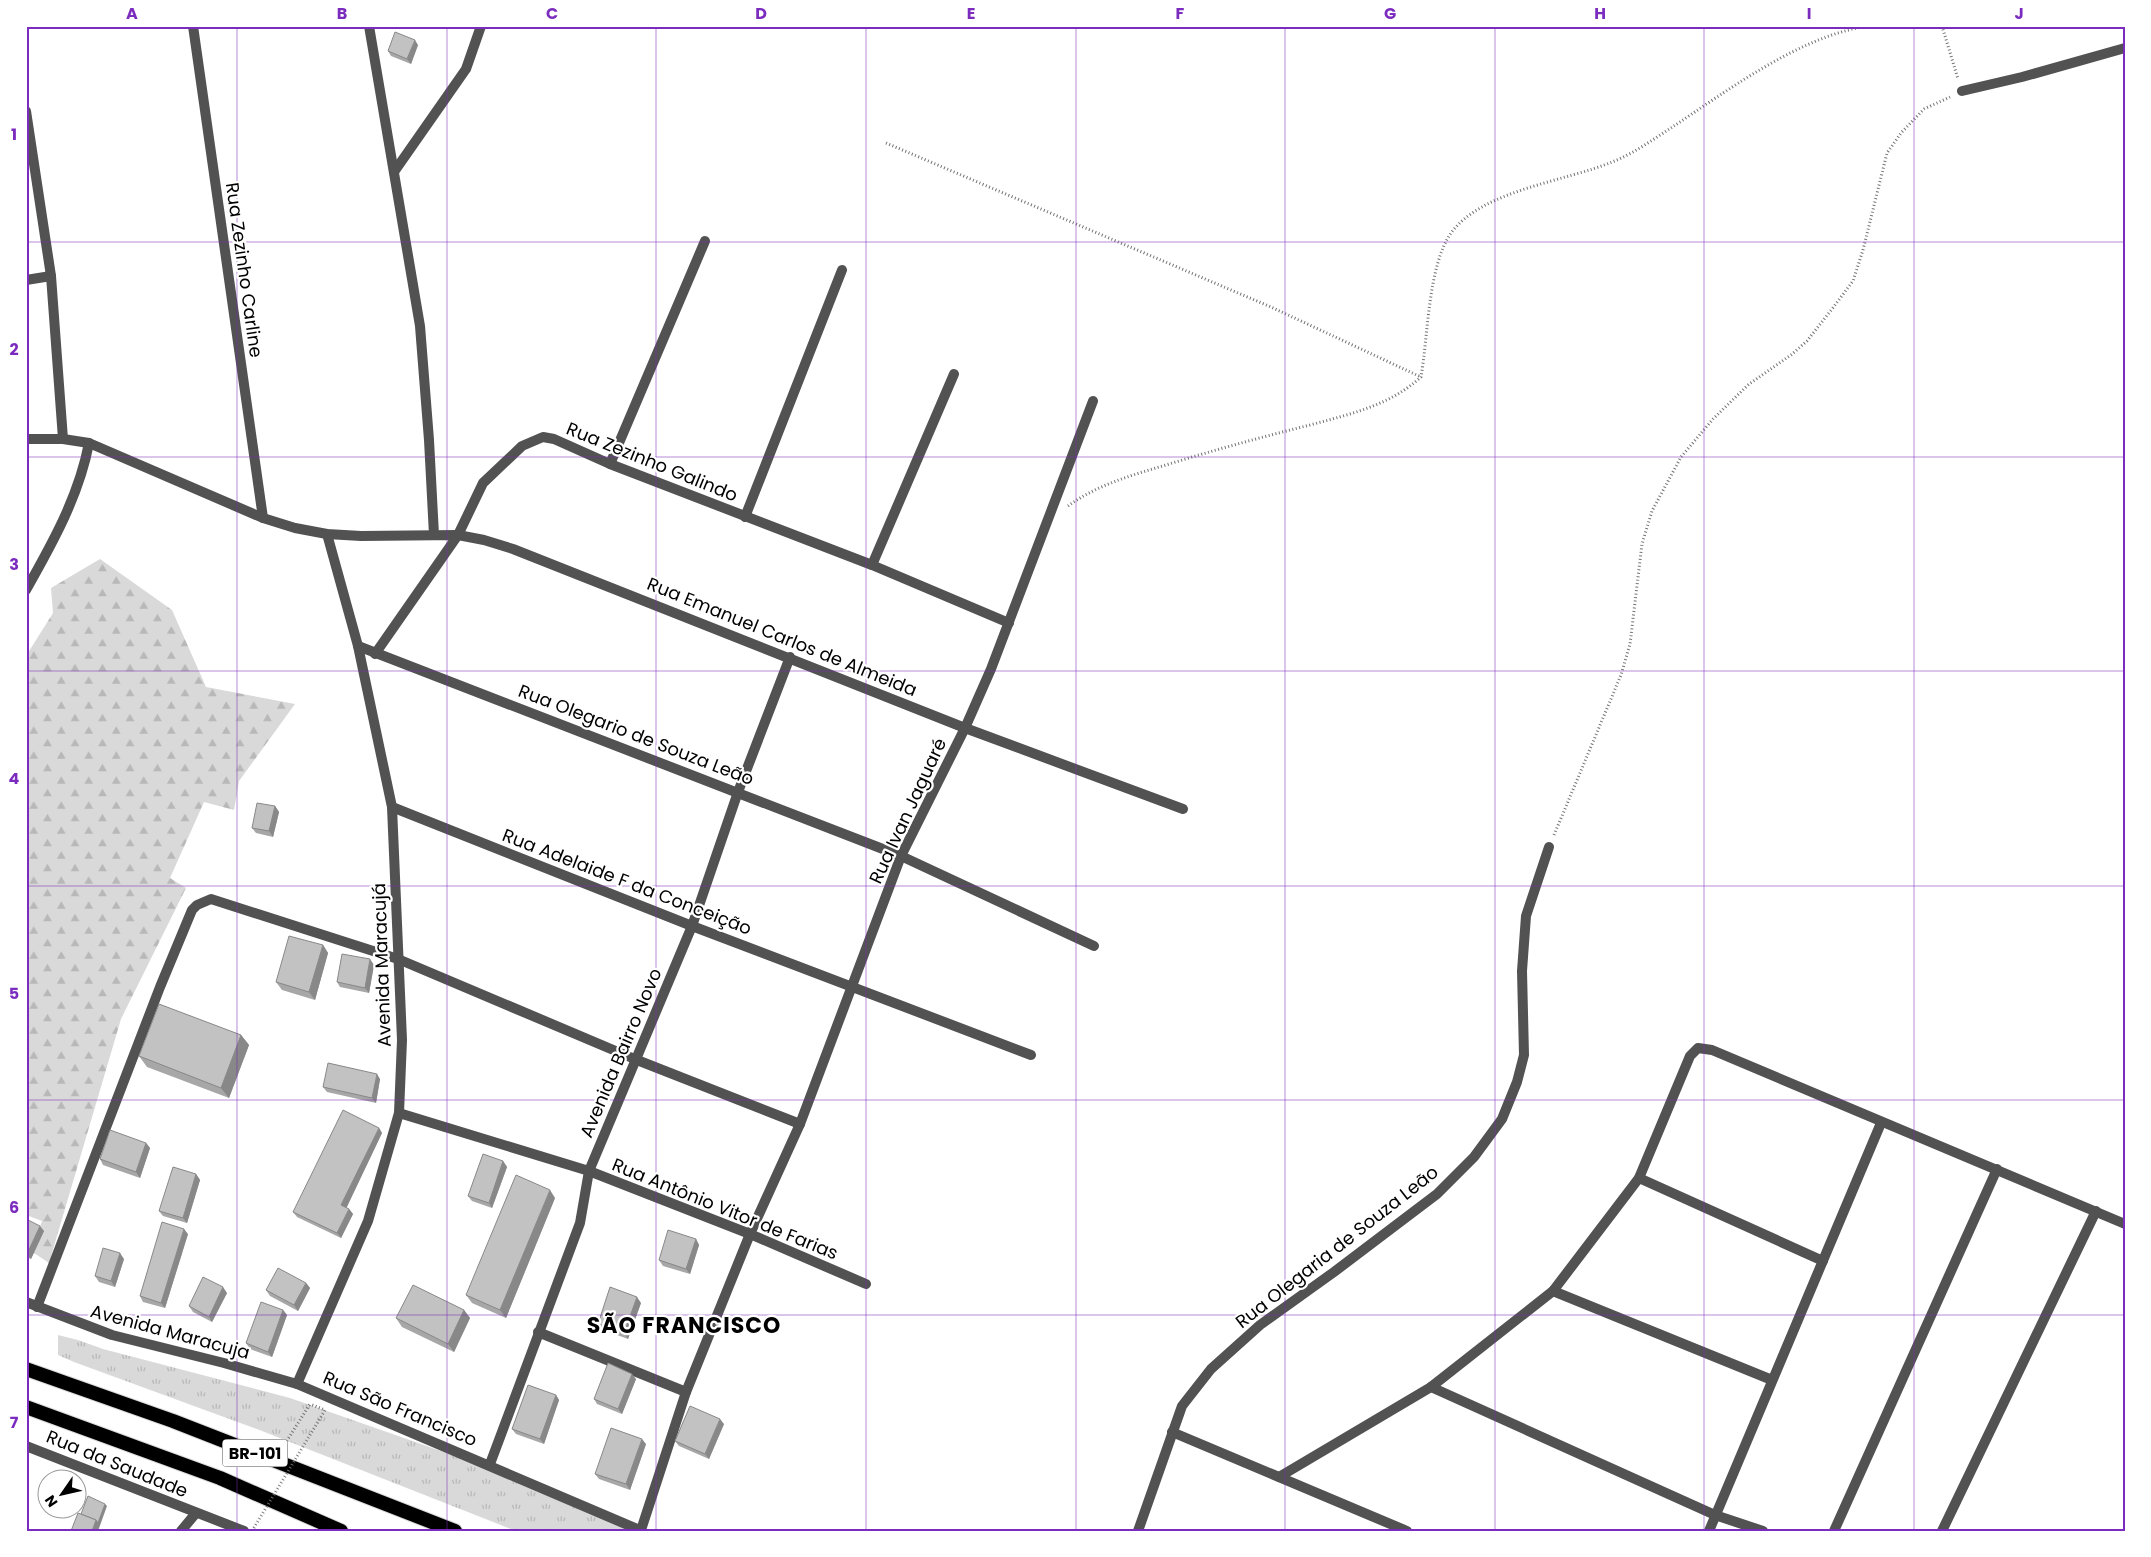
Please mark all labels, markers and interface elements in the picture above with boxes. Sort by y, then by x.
text: A [126,2,138,25]
text: B [337,2,347,25]
text: C [546,2,558,25]
text: D [755,2,767,25]
text: E [967,2,975,25]
text: F [1176,2,1185,25]
text: G [1384,2,1396,25]
text: H [1594,2,1606,25]
text: I [1807,2,1811,25]
text: J [2014,2,2024,25]
text: 1 [11,123,17,146]
street label: Rua Zezinho Carline [220,181,269,359]
text: 2 [9,338,19,361]
street label: Rua Zezinho Galindo [563,416,742,507]
text: 3 [9,553,19,576]
street label: Rua Emanuel Carlos de Almeida [644,571,921,702]
street label: Rua Olegario de Souza Leão [515,678,758,791]
street label: Rua Ivan Jaguaré [863,734,952,888]
text: 4 [9,767,20,790]
street label: Rua Adelaide F da Conceição [499,822,755,941]
street label: Avenida Maracujá [366,883,397,1047]
street label: Avenida Bairro Novo [574,964,668,1141]
text: 5 [9,982,19,1005]
street label: Rua Antônio Vitor de Farias [608,1152,842,1265]
street label: Rua Olegaria de Souza Leão [1230,1159,1443,1334]
text: 6 [9,1196,19,1219]
street label: Avenida Maracuja [88,1298,253,1365]
district label: SÃO FRANCISCO [587,1310,781,1341]
street label: Rua São Francisco [319,1365,481,1452]
text: 7 [10,1411,19,1434]
street label: Rua da Saudade [43,1424,192,1503]
road number: BR-101 [222,1440,288,1466]
north arrow [38,1470,88,1520]
text: N [40,1491,62,1511]

